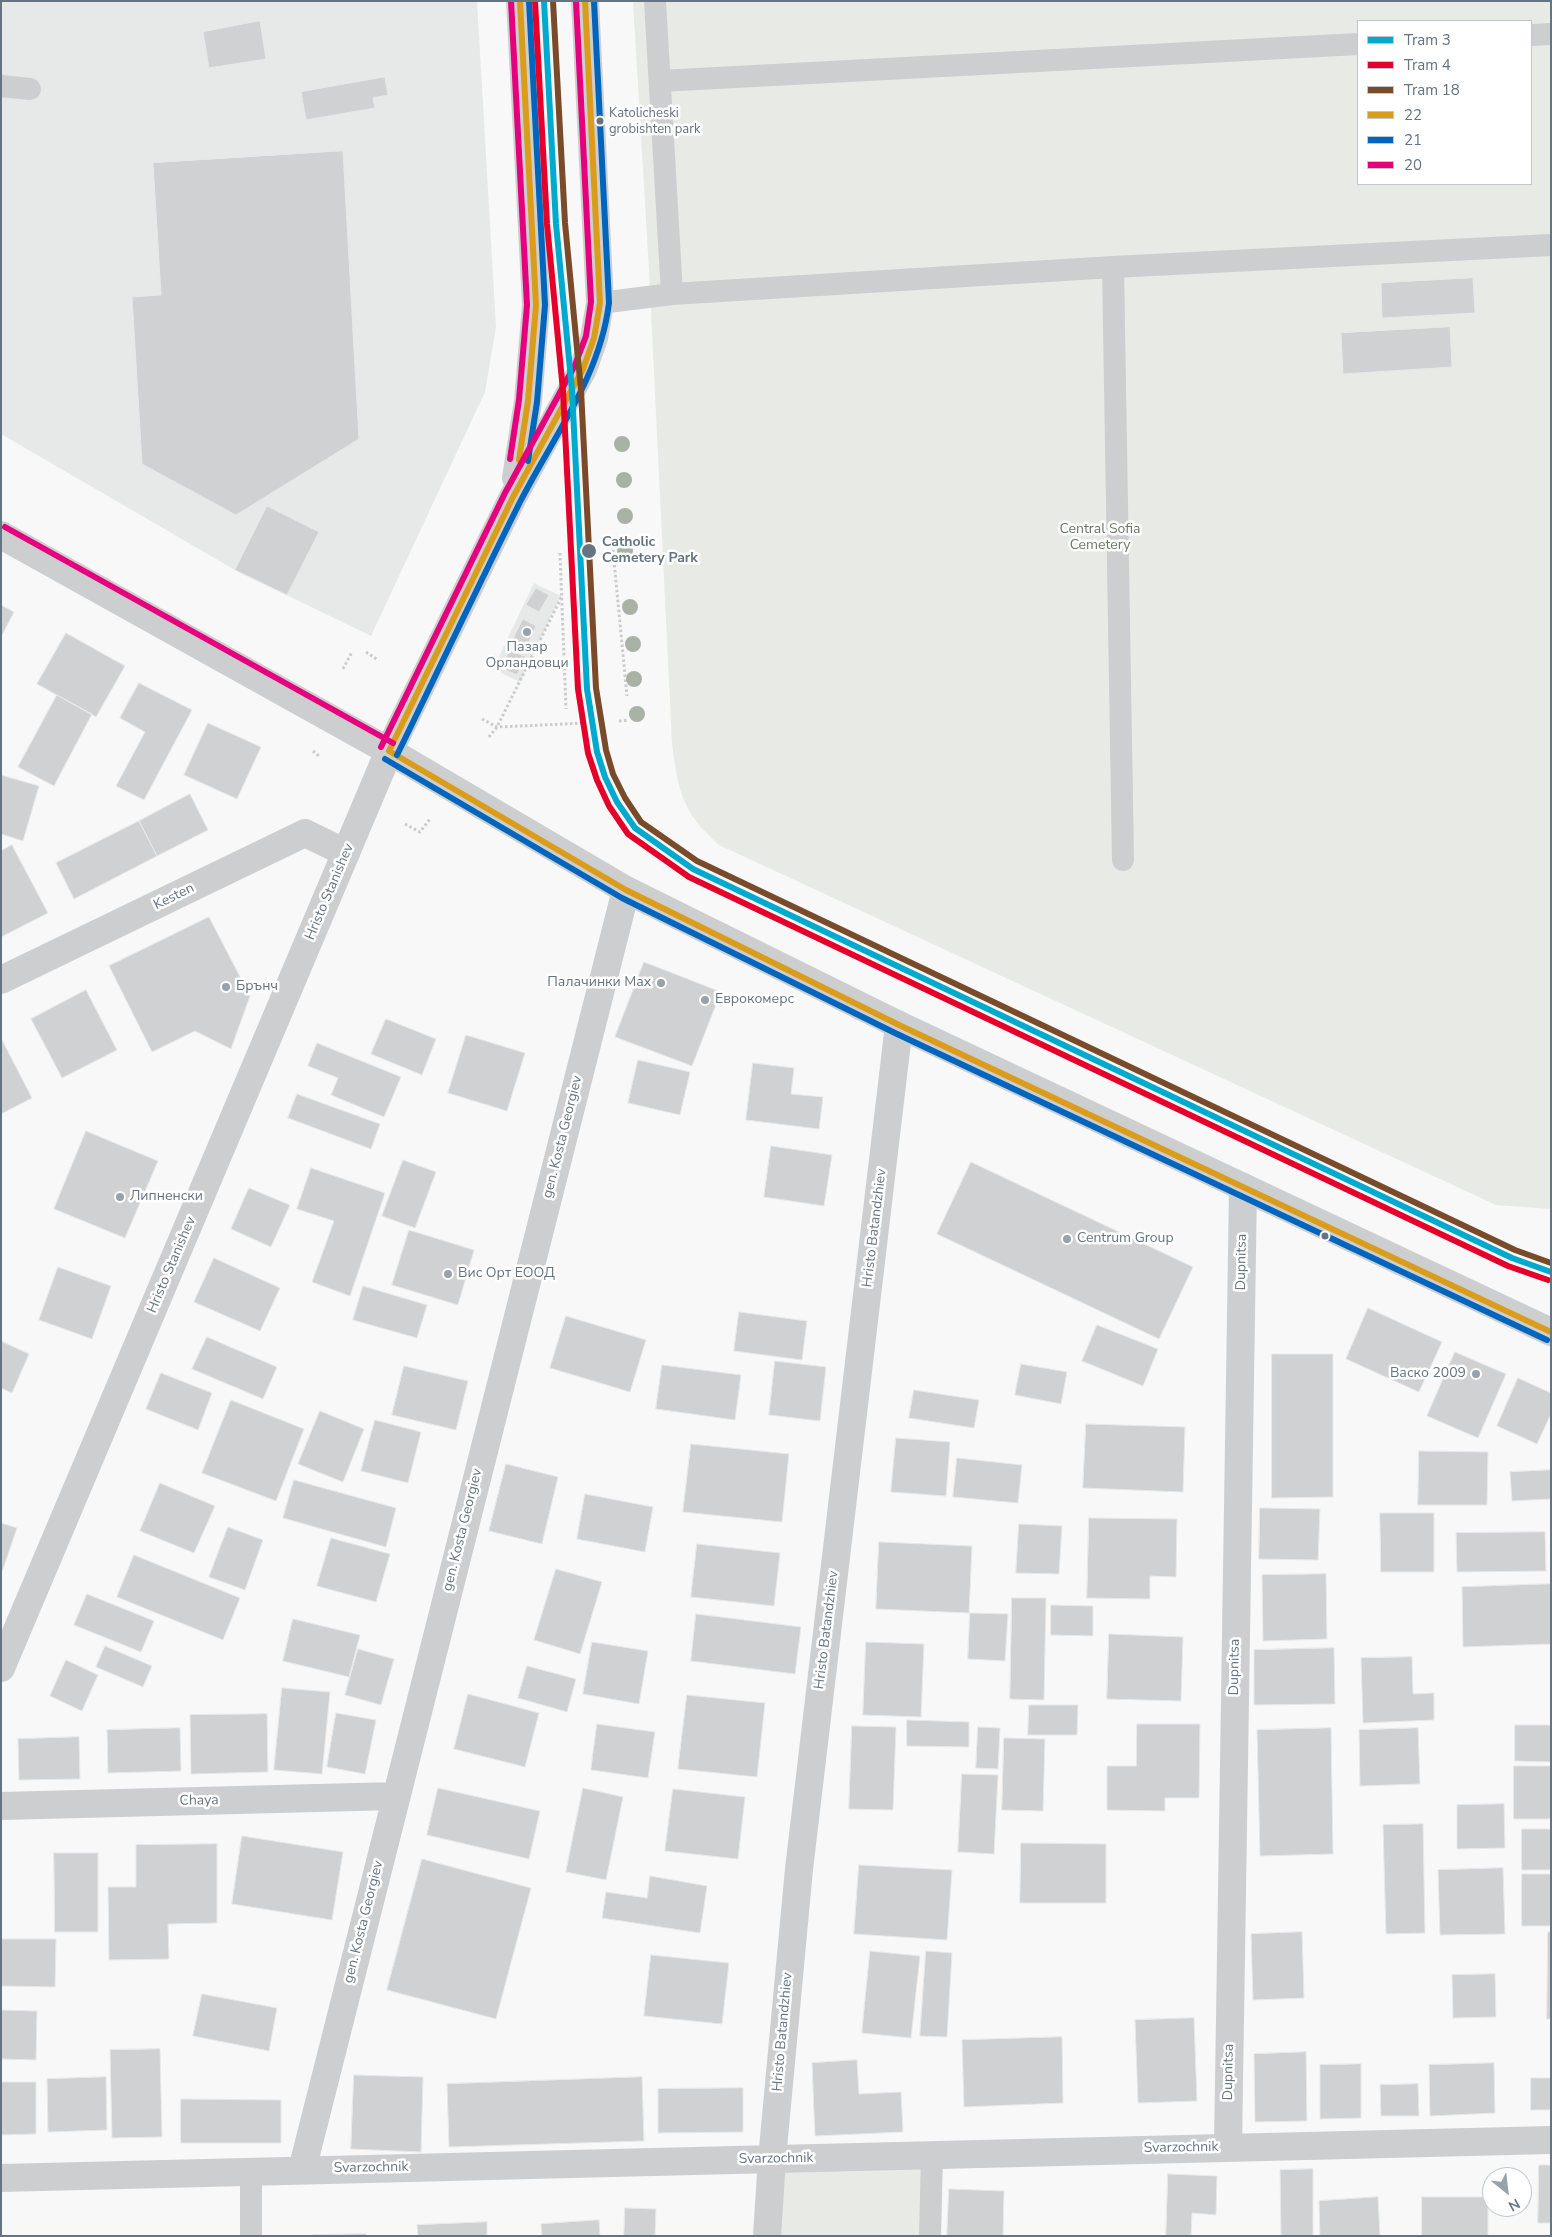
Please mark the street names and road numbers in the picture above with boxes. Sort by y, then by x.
street label: Hristo Stanishev [302,841,358,943]
street label: Kesten [151,880,197,914]
street label: gen. Kosta Georgiev [540,1074,586,1200]
street label: Hristo Batandzhiev [859,1168,891,1288]
street label: Hristo Stanishev [144,1214,200,1316]
street label: Dupnitsa [1233,1234,1251,1290]
street label: gen. Kosta Georgiev [440,1467,486,1593]
street label: Hristo Batandzhiev [811,1570,843,1690]
street label: Dupnitsa [1226,1639,1244,1695]
street label: Chaya [179,1792,219,1810]
street label: gen. Kosta Georgiev [341,1859,387,1985]
street label: Hristo Batandzhiev [769,1972,797,2092]
street label: Dupnitsa [1220,2044,1238,2100]
street label: Svarzochnik [1143,2139,1219,2157]
street label: Svarzochnik [738,2150,814,2168]
street label: Svarzochnik [333,2159,409,2177]

